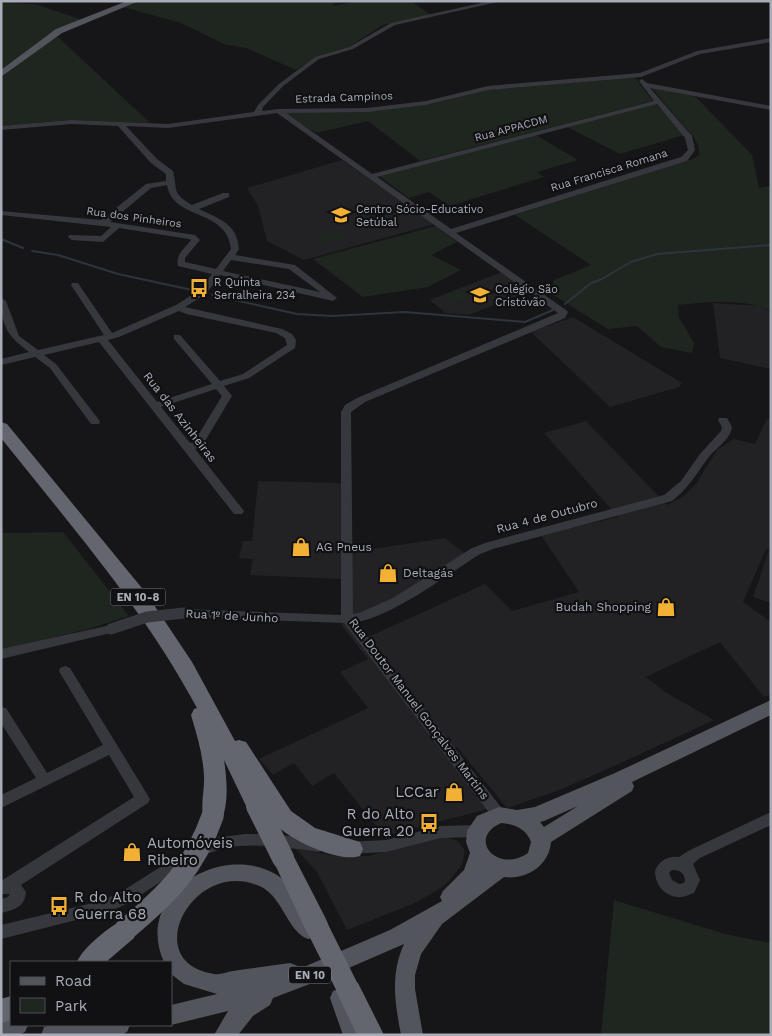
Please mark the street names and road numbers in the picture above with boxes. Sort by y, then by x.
street label: Estrada Campinos [295,89,393,106]
street label: Rua APPACDM [473,112,549,145]
street label: Rua Francisca Romana [549,146,669,194]
street label: Rua dos Pinheiros [85,204,183,231]
street label: Rua das Azinheiras [140,369,220,465]
street label: Rua 4 de Outubro [495,496,599,536]
road number: EN 10-8 [110,588,166,606]
street label: Rua 1º de Junho [185,607,279,625]
street label: Rua Doutor Manuel Gonçalves Martins [346,616,492,802]
road number: EN 10 [289,966,331,984]

